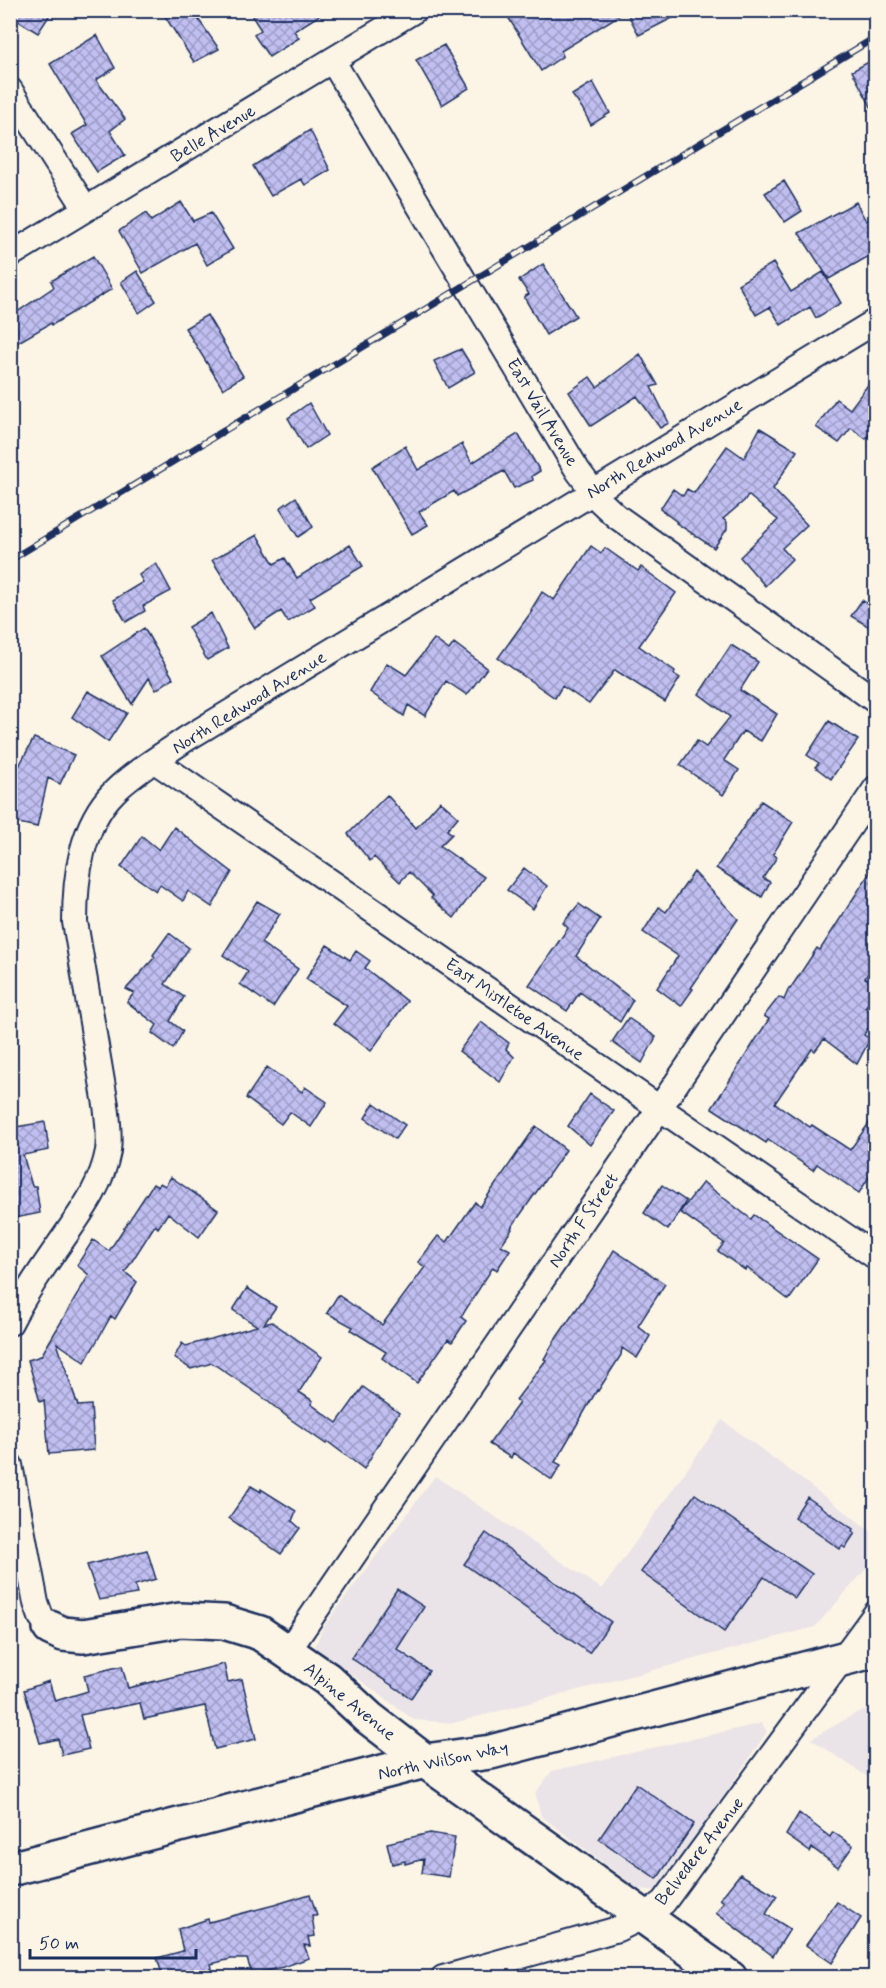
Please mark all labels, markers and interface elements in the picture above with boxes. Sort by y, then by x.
street label: Belle Avenue [167,99,260,169]
street label: East Vail Avenue [500,354,584,471]
street label: North Redwood Avenue [582,393,747,505]
street label: North Redwood Avenue [168,646,331,760]
street label: East Mistletoe Avenue [440,953,589,1067]
street label: North F Street [543,1168,625,1273]
street label: Alpine Avenue [298,1657,401,1746]
street label: North Wilson Way [376,1735,511,1787]
street label: Belvedere Avenue [650,1793,750,1911]
scale bar [30,1922,196,1960]
text: 50 m [39,1932,79,1956]

